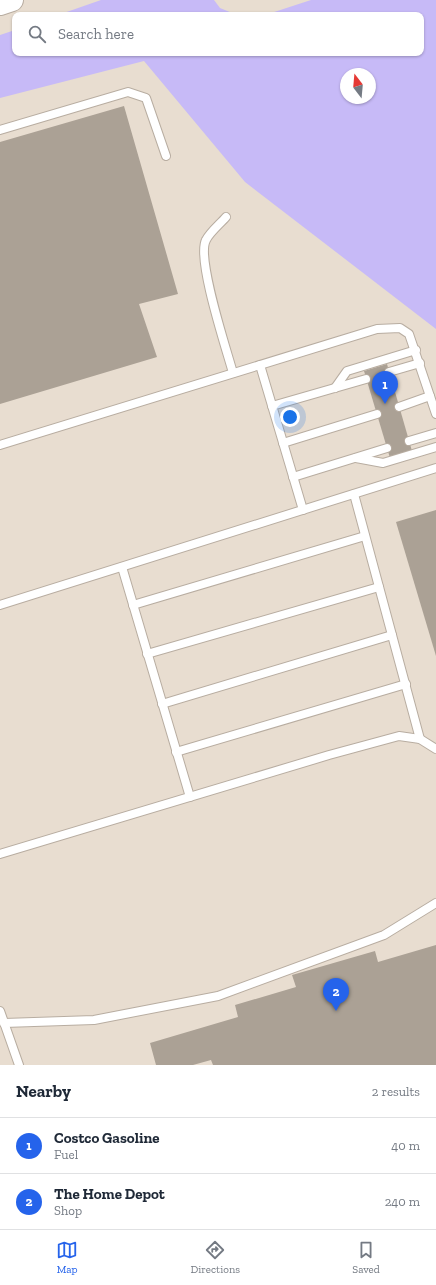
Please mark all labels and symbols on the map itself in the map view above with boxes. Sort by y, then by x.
north arrow [340,68,376,104]
pin: 1 [372,371,398,404]
your location [280,407,300,427]
pin: 2 [323,978,349,1011]

